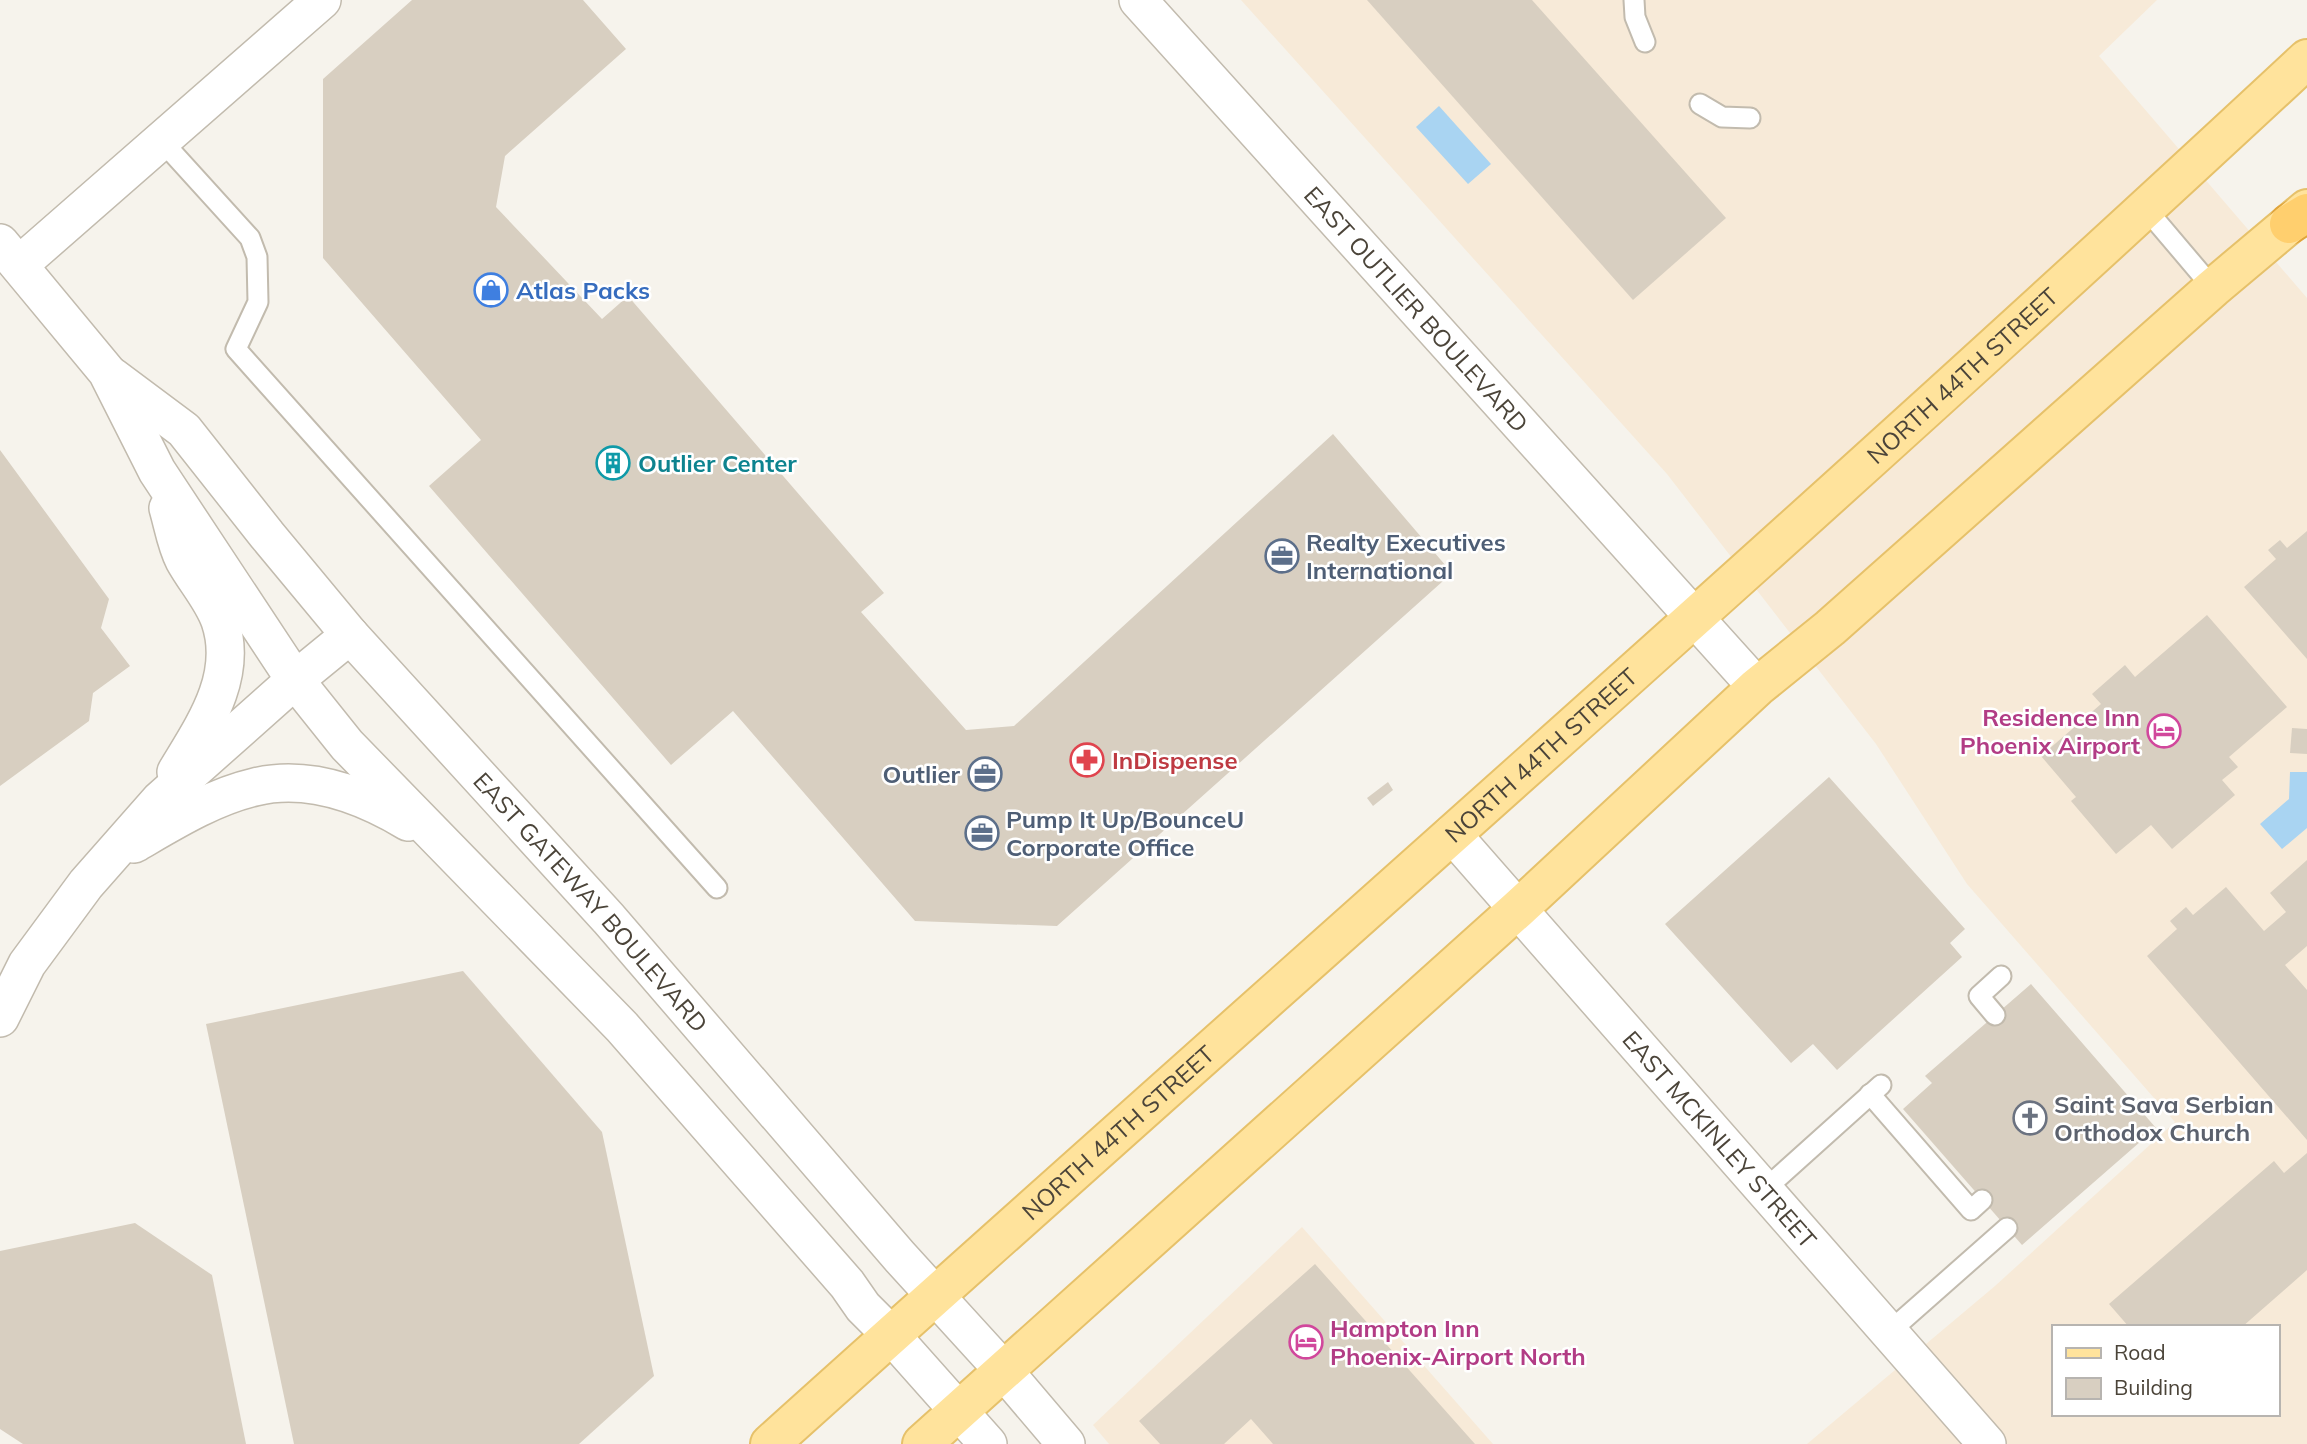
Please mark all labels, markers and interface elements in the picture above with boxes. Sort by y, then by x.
street label: EAST OUTLIER BOULEVARD [1298,180,1535,438]
shop icon: Atlas Packs [472,271,510,309]
place label: Atlas Packs [516,275,650,305]
street label: NORTH 44TH STREET [1861,281,2064,470]
building icon: Outlier Center [594,444,632,482]
place label: Outlier Center [638,448,797,478]
place label: Realty Executives International [1306,527,1506,585]
office icon: Realty Executives International [1263,537,1301,575]
street label: NORTH 44TH STREET [1439,661,1644,849]
place label: Residence Inn Phoenix Airport [1960,702,2140,760]
hotel icon: Residence Inn Phoenix Airport [2145,712,2183,750]
pharmacy icon: InDispense [1068,741,1106,779]
place label: InDispense [1112,745,1238,775]
office icon: Outlier [966,755,1004,793]
place label: Outlier [883,759,961,789]
street label: EAST GATEWAY BOULEVARD [467,766,714,1038]
place label: Pump It Up/BounceU Corporate Office [1006,804,1244,862]
office icon: Pump It Up/BounceU Corporate Office [963,814,1001,852]
street label: EAST MCKINLEY STREET [1616,1024,1823,1254]
street label: NORTH 44TH STREET [1015,1038,1221,1226]
place label: Saint Sava Serbian Orthodox Church [2054,1089,2274,1147]
church icon: Saint Sava Serbian Orthodox Church [2011,1099,2049,1137]
place label: Hampton Inn Phoenix-Airport North [1330,1313,1586,1371]
hotel icon: Hampton Inn Phoenix-Airport North [1287,1323,1325,1361]
legend [2052,1325,2279,1416]
text: Road [2114,1339,2165,1365]
text: Building [2114,1374,2193,1400]

